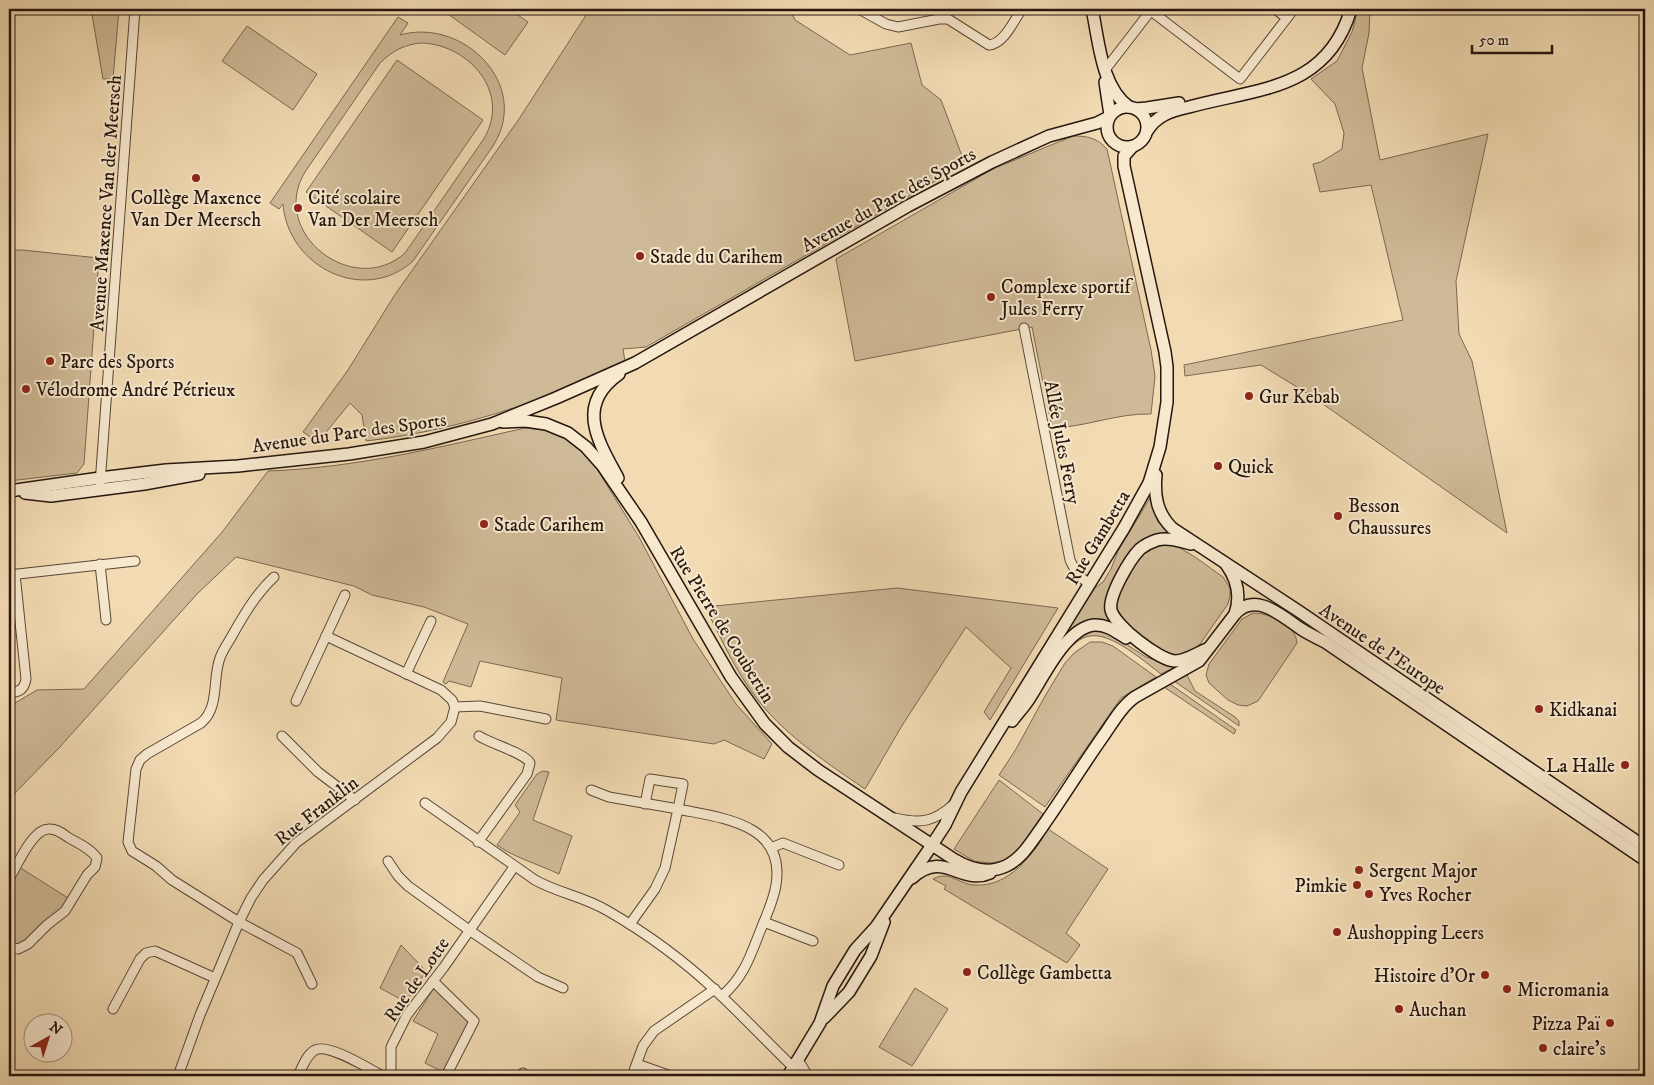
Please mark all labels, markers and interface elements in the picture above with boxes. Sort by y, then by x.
scale bar [1472,22,1552,54]
text: 50 m [1479,31,1509,50]
street label: Avenue Maxence Van der Meersch [86,74,127,332]
street label: Avenue du Parc des Sports [797,143,980,258]
marker: Collège Maxence Van Der Meersch [190,172,202,184]
place label: Collège Maxence Van Der Meersch [130,187,261,232]
place label: Cité scolaire Van Der Meersch [307,187,439,232]
marker: Cité scolaire Van Der Meersch [292,202,304,214]
place label: Stade du Carihem [650,246,783,269]
marker: Stade du Carihem [634,250,646,262]
place label: Complexe sportif Jules Ferry [999,276,1133,321]
marker: Complexe sportif Jules Ferry [985,291,997,303]
place label: Parc des Sports [60,351,174,374]
marker: Parc des Sports [44,355,56,367]
street label: Allée Jules Ferry [1038,378,1085,507]
place label: Vélodrome André Pétrieux [35,379,236,402]
marker: Vélodrome André Pétrieux [20,383,32,395]
place label: Gur Kebab [1259,386,1340,409]
marker: Gur Kebab [1243,390,1255,402]
street label: Avenue du Parc des Sports [251,408,448,459]
place label: Quick [1228,456,1274,479]
marker: Quick [1212,460,1224,472]
street label: Rue Gambetta [1061,486,1136,589]
place label: Besson Chaussures [1348,495,1431,540]
marker: Besson Chaussures [1332,510,1344,522]
place label: Stade Carihem [494,514,604,537]
marker: Stade Carihem [478,518,490,530]
street label: Rue Pierre de Coubertin [664,542,779,708]
street label: Avenue de l'Europe [1315,599,1450,700]
place label: Kidkanai [1549,699,1617,722]
marker: Kidkanai [1533,703,1545,715]
place label: La Halle [1546,755,1615,778]
marker: La Halle [1619,759,1631,771]
street label: Rue Franklin [271,771,363,851]
place label: Sergent Major [1369,860,1477,883]
marker: Sergent Major [1353,864,1365,876]
place label: Pimkie [1295,875,1347,898]
marker: Pimkie [1351,879,1363,891]
place label: Yves Rocher [1379,884,1471,907]
marker: Yves Rocher [1363,888,1375,900]
place label: Aushopping Leers [1347,922,1484,945]
marker: Aushopping Leers [1331,926,1343,938]
street label: Rue de Lotte [380,933,455,1027]
place label: Collège Gambetta [977,962,1112,985]
place label: Histoire d'Or [1374,965,1475,988]
marker: Collège Gambetta [961,966,973,978]
marker: Histoire d'Or [1479,969,1491,981]
place label: Micromania [1517,979,1609,1002]
marker: Micromania [1501,983,1513,995]
place label: Auchan [1409,999,1466,1022]
marker: Auchan [1393,1003,1405,1015]
north arrow [22,1012,72,1062]
place label: Pizza Paï [1531,1013,1601,1036]
marker: Pizza Paï [1604,1017,1616,1029]
text: N [45,1018,66,1040]
place label: claire's [1553,1038,1606,1061]
marker: claire's [1537,1042,1549,1054]

